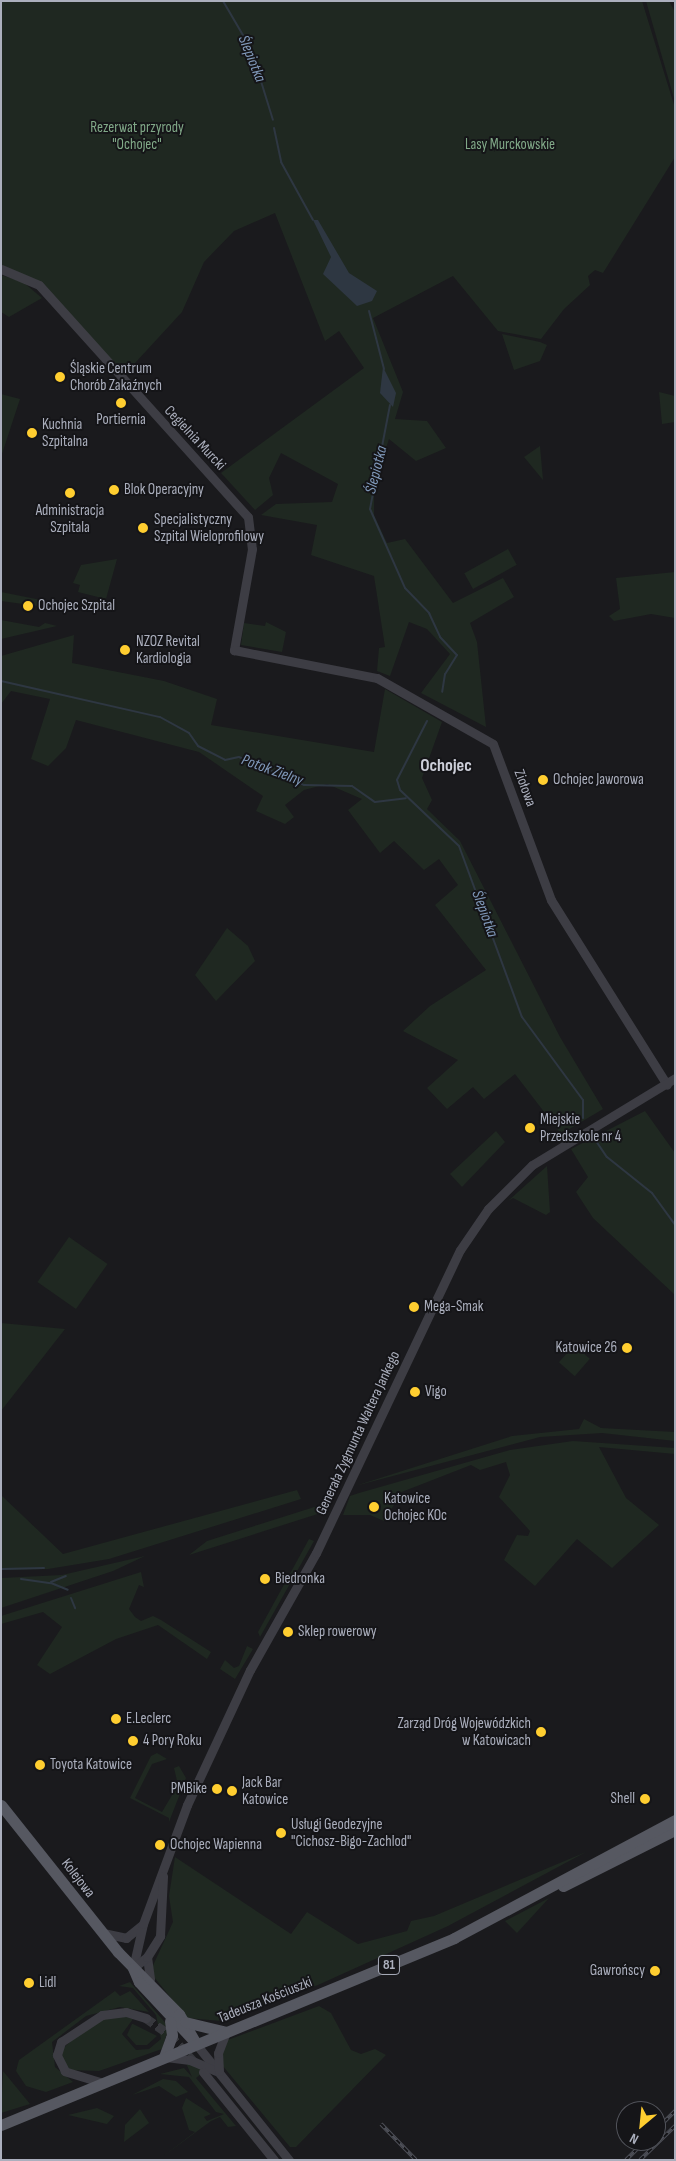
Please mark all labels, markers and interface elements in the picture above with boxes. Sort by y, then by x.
water label: Ślepiotka [233,33,269,85]
park label: Rezerwat przyrody "Ochojec" [90,118,184,153]
park label: Lasy Murckowskie [465,136,555,154]
place label: Śląskie Centrum Chorób Zakaźnych [70,359,162,394]
marker: Śląskie Centrum Chorób Zakaźnych [54,371,66,383]
marker: Portiernia [115,397,127,409]
street label: Cegielnia Murcki [160,402,230,474]
place label: Portiernia [96,411,146,429]
place label: Kuchnia Szpitalna [42,415,88,450]
marker: Kuchnia Szpitalna [26,427,38,439]
water label: Ślepiotka [362,444,392,496]
place label: Blok Operacyjny [124,481,204,499]
marker: Blok Operacyjny [108,484,120,496]
marker: Administracja Szpitala [64,487,76,499]
place label: Administracja Szpitala [36,501,104,536]
place label: Specjalistyczny Szpital Wieloprofilowy [154,510,264,545]
marker: Specjalistyczny Szpital Wieloprofilowy [136,521,150,535]
place label: Ochojec Szpital [38,597,115,615]
marker: Ochojec Szpital [22,600,34,612]
place label: NZOZ Revital Kardiologia [136,632,200,667]
marker: NZOZ Revital Kardiologia [118,643,132,657]
water label: Potok Zielny [239,751,305,791]
district label: Ochojec [420,755,472,777]
street label: Ziołowa [510,767,540,809]
place label: Ochojec Jaworowa [553,771,644,789]
marker: Ochojec Jaworowa [537,774,549,786]
water label: Ślepiotka [467,888,501,940]
place label: Miejskie Przedszkole nr 4 [540,1110,621,1145]
marker: Miejskie Przedszkole nr 4 [524,1122,536,1134]
place label: Mega-Smak [424,1298,483,1316]
marker: Mega-Smak [408,1301,420,1313]
place label: Katowice 26 [556,1339,617,1357]
marker: Katowice 26 [621,1342,633,1354]
street label: Generała Zygmunta Waltera Jankego [312,1348,404,1518]
place label: Vigo [425,1383,447,1401]
marker: Vigo [409,1386,421,1398]
place label: Katowice Ochojec KOc [384,1489,447,1524]
marker: Katowice Ochojec KOc [368,1501,380,1513]
place label: Biedronka [275,1570,325,1588]
marker: Biedronka [259,1573,271,1585]
place label: Sklep rowerowy [298,1623,377,1641]
marker: Sklep rowerowy [282,1626,294,1638]
place label: E.Leclerc [126,1710,171,1728]
marker: E.Leclerc [110,1713,122,1725]
place label: Zarząd Dróg Wojewódzkich w Katowicach [398,1714,531,1749]
marker: Zarząd Dróg Wojewódzkich w Katowicach [535,1726,547,1738]
place label: 4 Pory Roku [143,1732,202,1750]
marker: 4 Pory Roku [127,1735,139,1747]
place label: Toyota Katowice [50,1756,132,1774]
marker: Toyota Katowice [34,1759,46,1771]
place label: Jack Bar Katowice [242,1773,288,1808]
place label: PMBike [171,1780,207,1798]
marker: PMBike [211,1783,223,1795]
marker: Jack Bar Katowice [226,1785,238,1797]
place label: Shell [611,1790,635,1808]
marker: Shell [639,1793,651,1805]
place label: Usługi Geodezyjne "Cichosz-Bigo-Zachlod" [291,1815,411,1850]
marker: Usługi Geodezyjne "Cichosz-Bigo-Zachlod" [275,1827,287,1839]
place label: Ochojec Wapienna [170,1836,262,1854]
marker: Ochojec Wapienna [154,1839,166,1851]
street label: Kolejowa [57,1855,99,1901]
road number: 81 [378,1954,400,1976]
place label: Gawrońscy [590,1962,645,1980]
marker: Gawrońscy [649,1965,661,1977]
street label: Tadeusza Kościuszki [215,1973,315,2027]
place label: Lidl [39,1974,56,1992]
marker: Lidl [23,1977,35,1989]
north arrow [616,2101,666,2151]
text: N [627,2130,641,2148]

